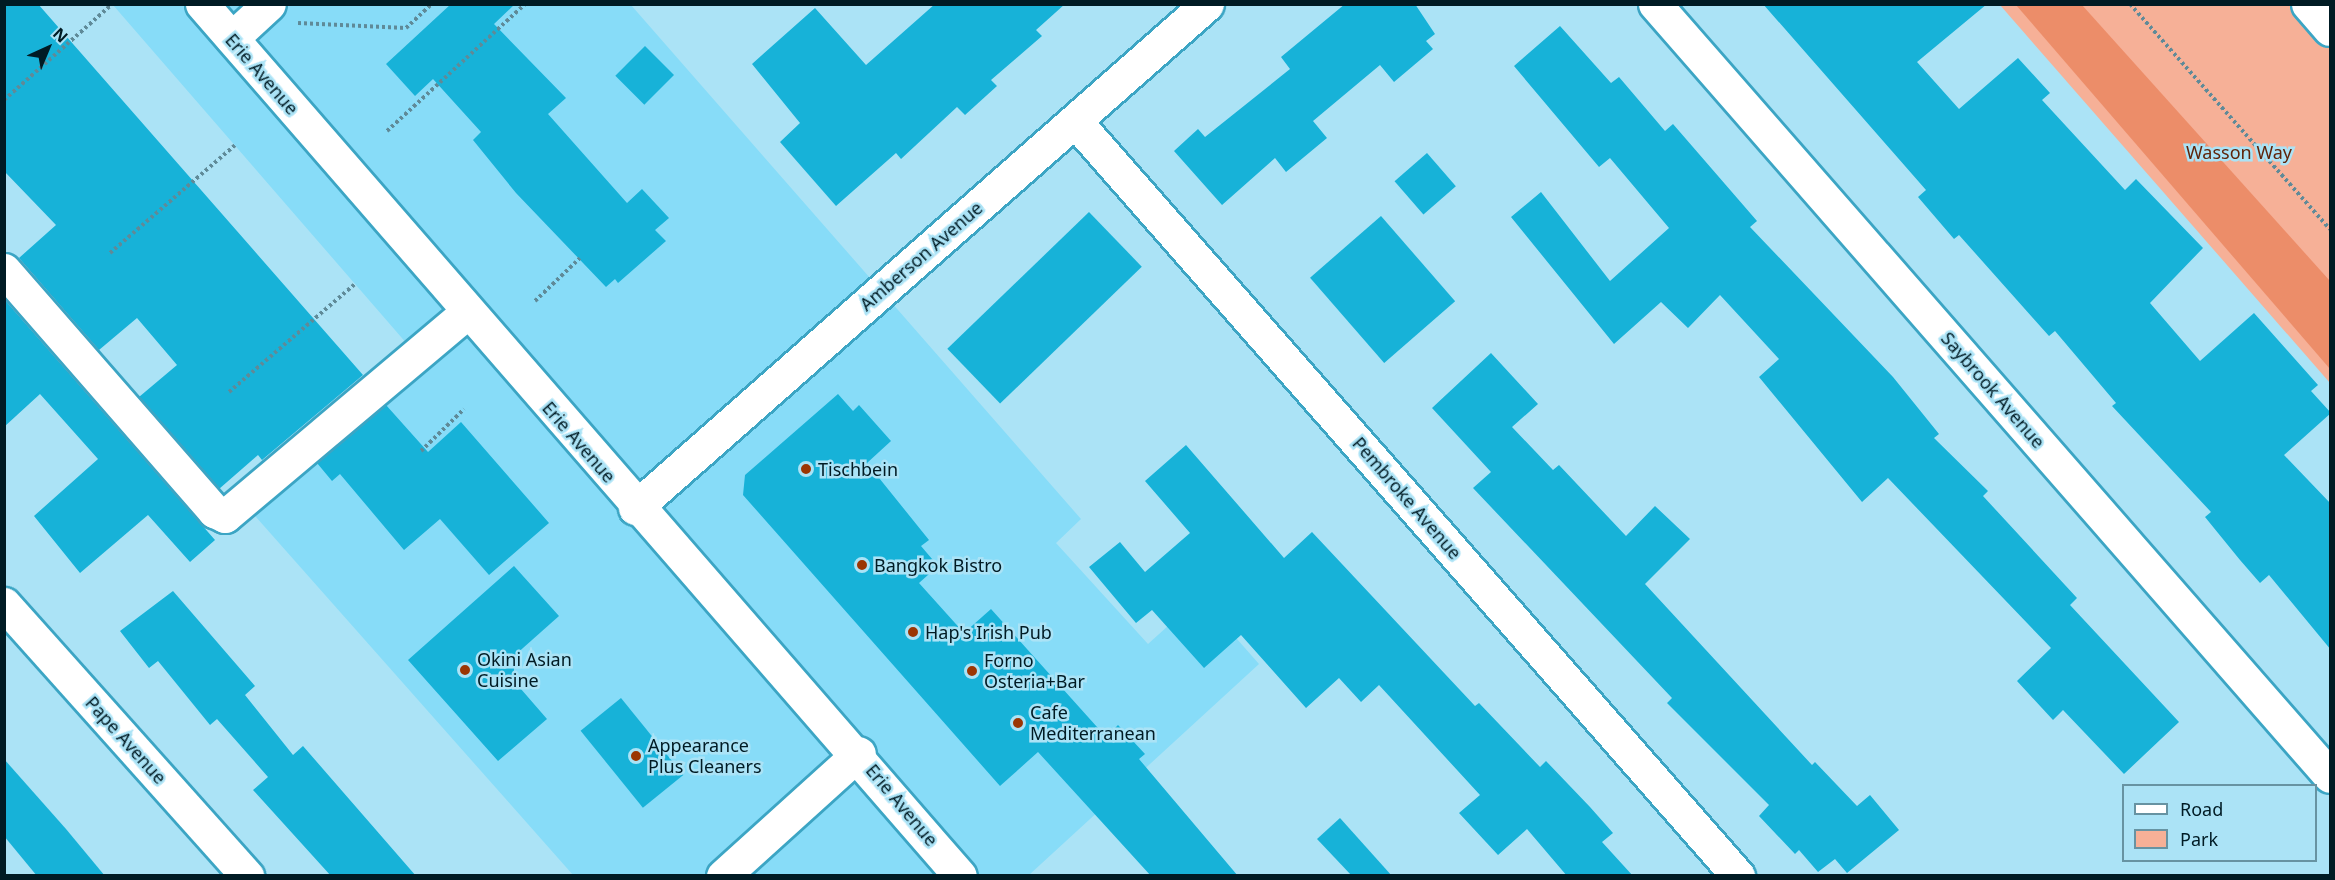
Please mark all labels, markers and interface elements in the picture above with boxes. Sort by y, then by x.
north arrow [18,18,78,78]
text: N [48,23,73,47]
street label: Erie Avenue [221,29,303,119]
park label: Wasson Way [2186,141,2292,163]
street label: Amberson Avenue [855,197,987,315]
street label: Saybrook Avenue [1937,328,2049,452]
street label: Erie Avenue [538,397,620,487]
street label: Pembroke Avenue [1348,433,1466,563]
place label: Tischbein [818,458,898,480]
marker: Tischbein [799,462,813,476]
place label: Bangkok Bistro [874,554,1002,576]
marker: Bangkok Bistro [855,558,869,572]
place label: Hap's Irish Pub [925,621,1052,643]
marker: Hap's Irish Pub [906,625,920,639]
place label: Okini Asian Cuisine [477,649,572,692]
place label: Forno Osteria+Bar [984,650,1085,692]
marker: Okini Asian Cuisine [458,663,472,677]
marker: Forno Osteria+Bar [965,664,979,678]
street label: Pape Avenue [81,692,171,788]
place label: Cafe Mediterranean [1030,702,1156,744]
marker: Cafe Mediterranean [1011,716,1025,730]
place label: Appearance Plus Cleaners [648,735,762,777]
marker: Appearance Plus Cleaners [629,749,643,763]
street label: Erie Avenue [862,760,942,850]
legend [2122,784,2317,862]
text: Road [2180,797,2223,821]
text: Park [2180,827,2218,851]

